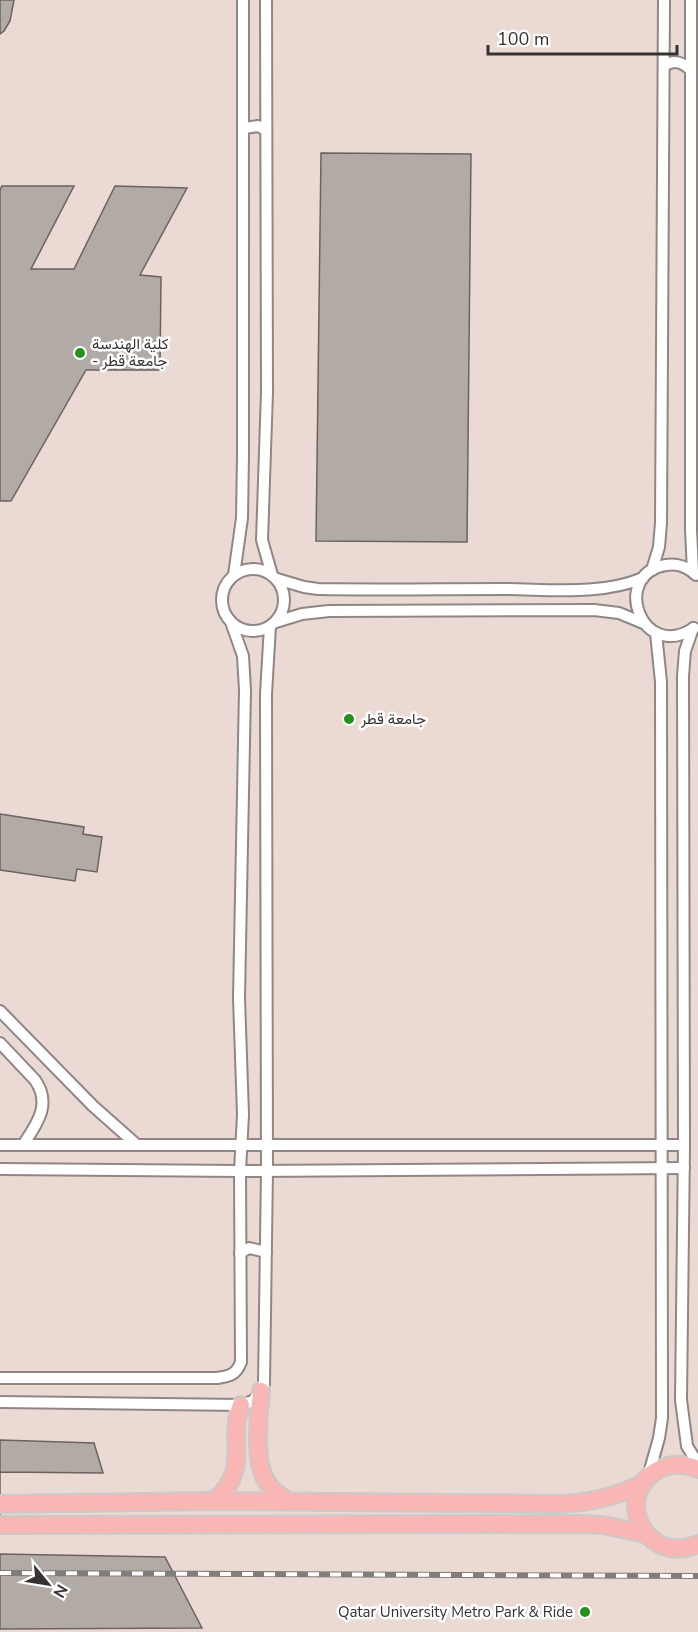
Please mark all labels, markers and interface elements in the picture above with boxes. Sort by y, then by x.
scale bar [488,18,677,56]
text: 100 m [497,27,549,51]
place label: كلية الهندسة - جامعة قطر [92,334,169,371]
marker: كلية الهندسة - جامعة قطر [73,346,87,360]
place label: جامعة قطر [360,709,426,729]
marker: جامعة قطر [342,712,356,726]
north arrow [18,1554,78,1614]
text: N [48,1580,73,1602]
place label: Qatar University Metro Park & Ride [338,1602,573,1622]
marker: Qatar University Metro Park & Ride [578,1605,592,1619]

